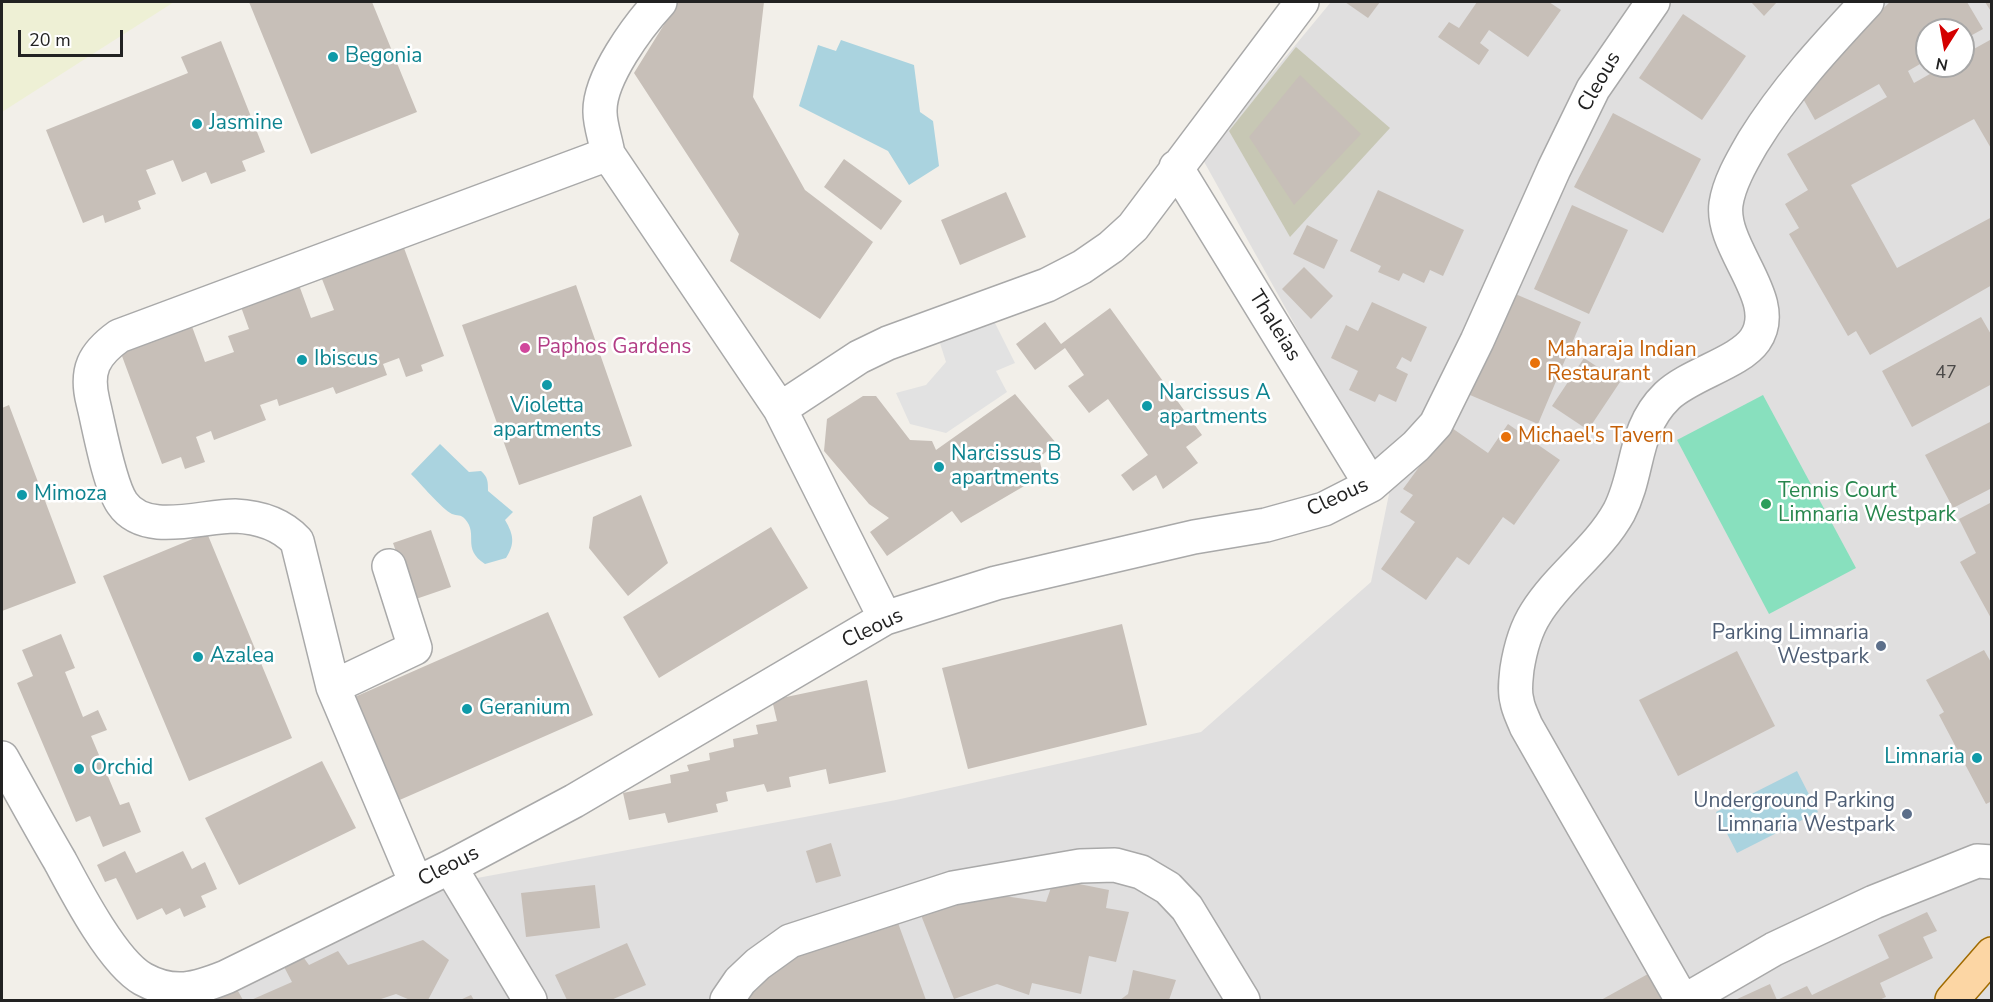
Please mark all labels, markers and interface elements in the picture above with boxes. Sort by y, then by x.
scale bar [21,18,126,56]
north arrow [1915,18,1975,78]
text: 20 m [29,28,71,52]
place label: Begonia [345,44,422,70]
street label: Cleous [1573,48,1627,116]
marker: Begonia [326,50,340,64]
text: N [1934,52,1950,76]
place label: Jasmine [209,111,283,137]
marker: Jasmine [190,117,204,131]
street label: Thaleias [1242,286,1306,366]
place label: Paphos Gardens [537,335,691,361]
place label: Maharaja Indian Restaurant [1547,338,1697,388]
marker: Paphos Gardens [518,341,532,355]
place label: Ibiscus [314,347,378,373]
marker: Ibiscus [295,353,309,367]
marker: Maharaja Indian Restaurant [1528,356,1542,370]
house number: 47 [1935,363,1957,385]
marker: Violetta apartments [540,378,554,392]
place label: Narcissus A apartments [1159,381,1270,431]
place label: Violetta apartments [493,394,601,444]
marker: Narcissus A apartments [1140,399,1154,413]
place label: Michael's Tavern [1518,424,1674,450]
marker: Michael's Tavern [1499,430,1513,444]
place label: Narcissus B apartments [951,442,1061,492]
marker: Narcissus B apartments [932,460,946,474]
street label: Cleous [1303,473,1373,523]
place label: Tennis Court Limnaria Westpark [1778,479,1956,529]
place label: Mimoza [34,482,107,508]
marker: Mimoza [15,488,29,502]
marker: Tennis Court Limnaria Westpark [1759,497,1773,511]
street label: Cleous [838,603,908,655]
place label: Parking Limnaria Westpark [1712,621,1869,671]
marker: Parking Limnaria Westpark [1874,639,1888,653]
place label: Azalea [210,644,274,670]
marker: Azalea [191,650,205,664]
place label: Geranium [479,696,571,722]
marker: Geranium [460,702,474,716]
place label: Limnaria [1884,745,1965,771]
marker: Limnaria [1970,751,1984,765]
place label: Orchid [91,756,153,782]
marker: Orchid [72,762,86,776]
place label: Underground Parking Limnaria Westpark [1693,789,1895,839]
marker: Underground Parking Limnaria Westpark [1900,807,1914,821]
street label: Cleous [414,841,484,893]

